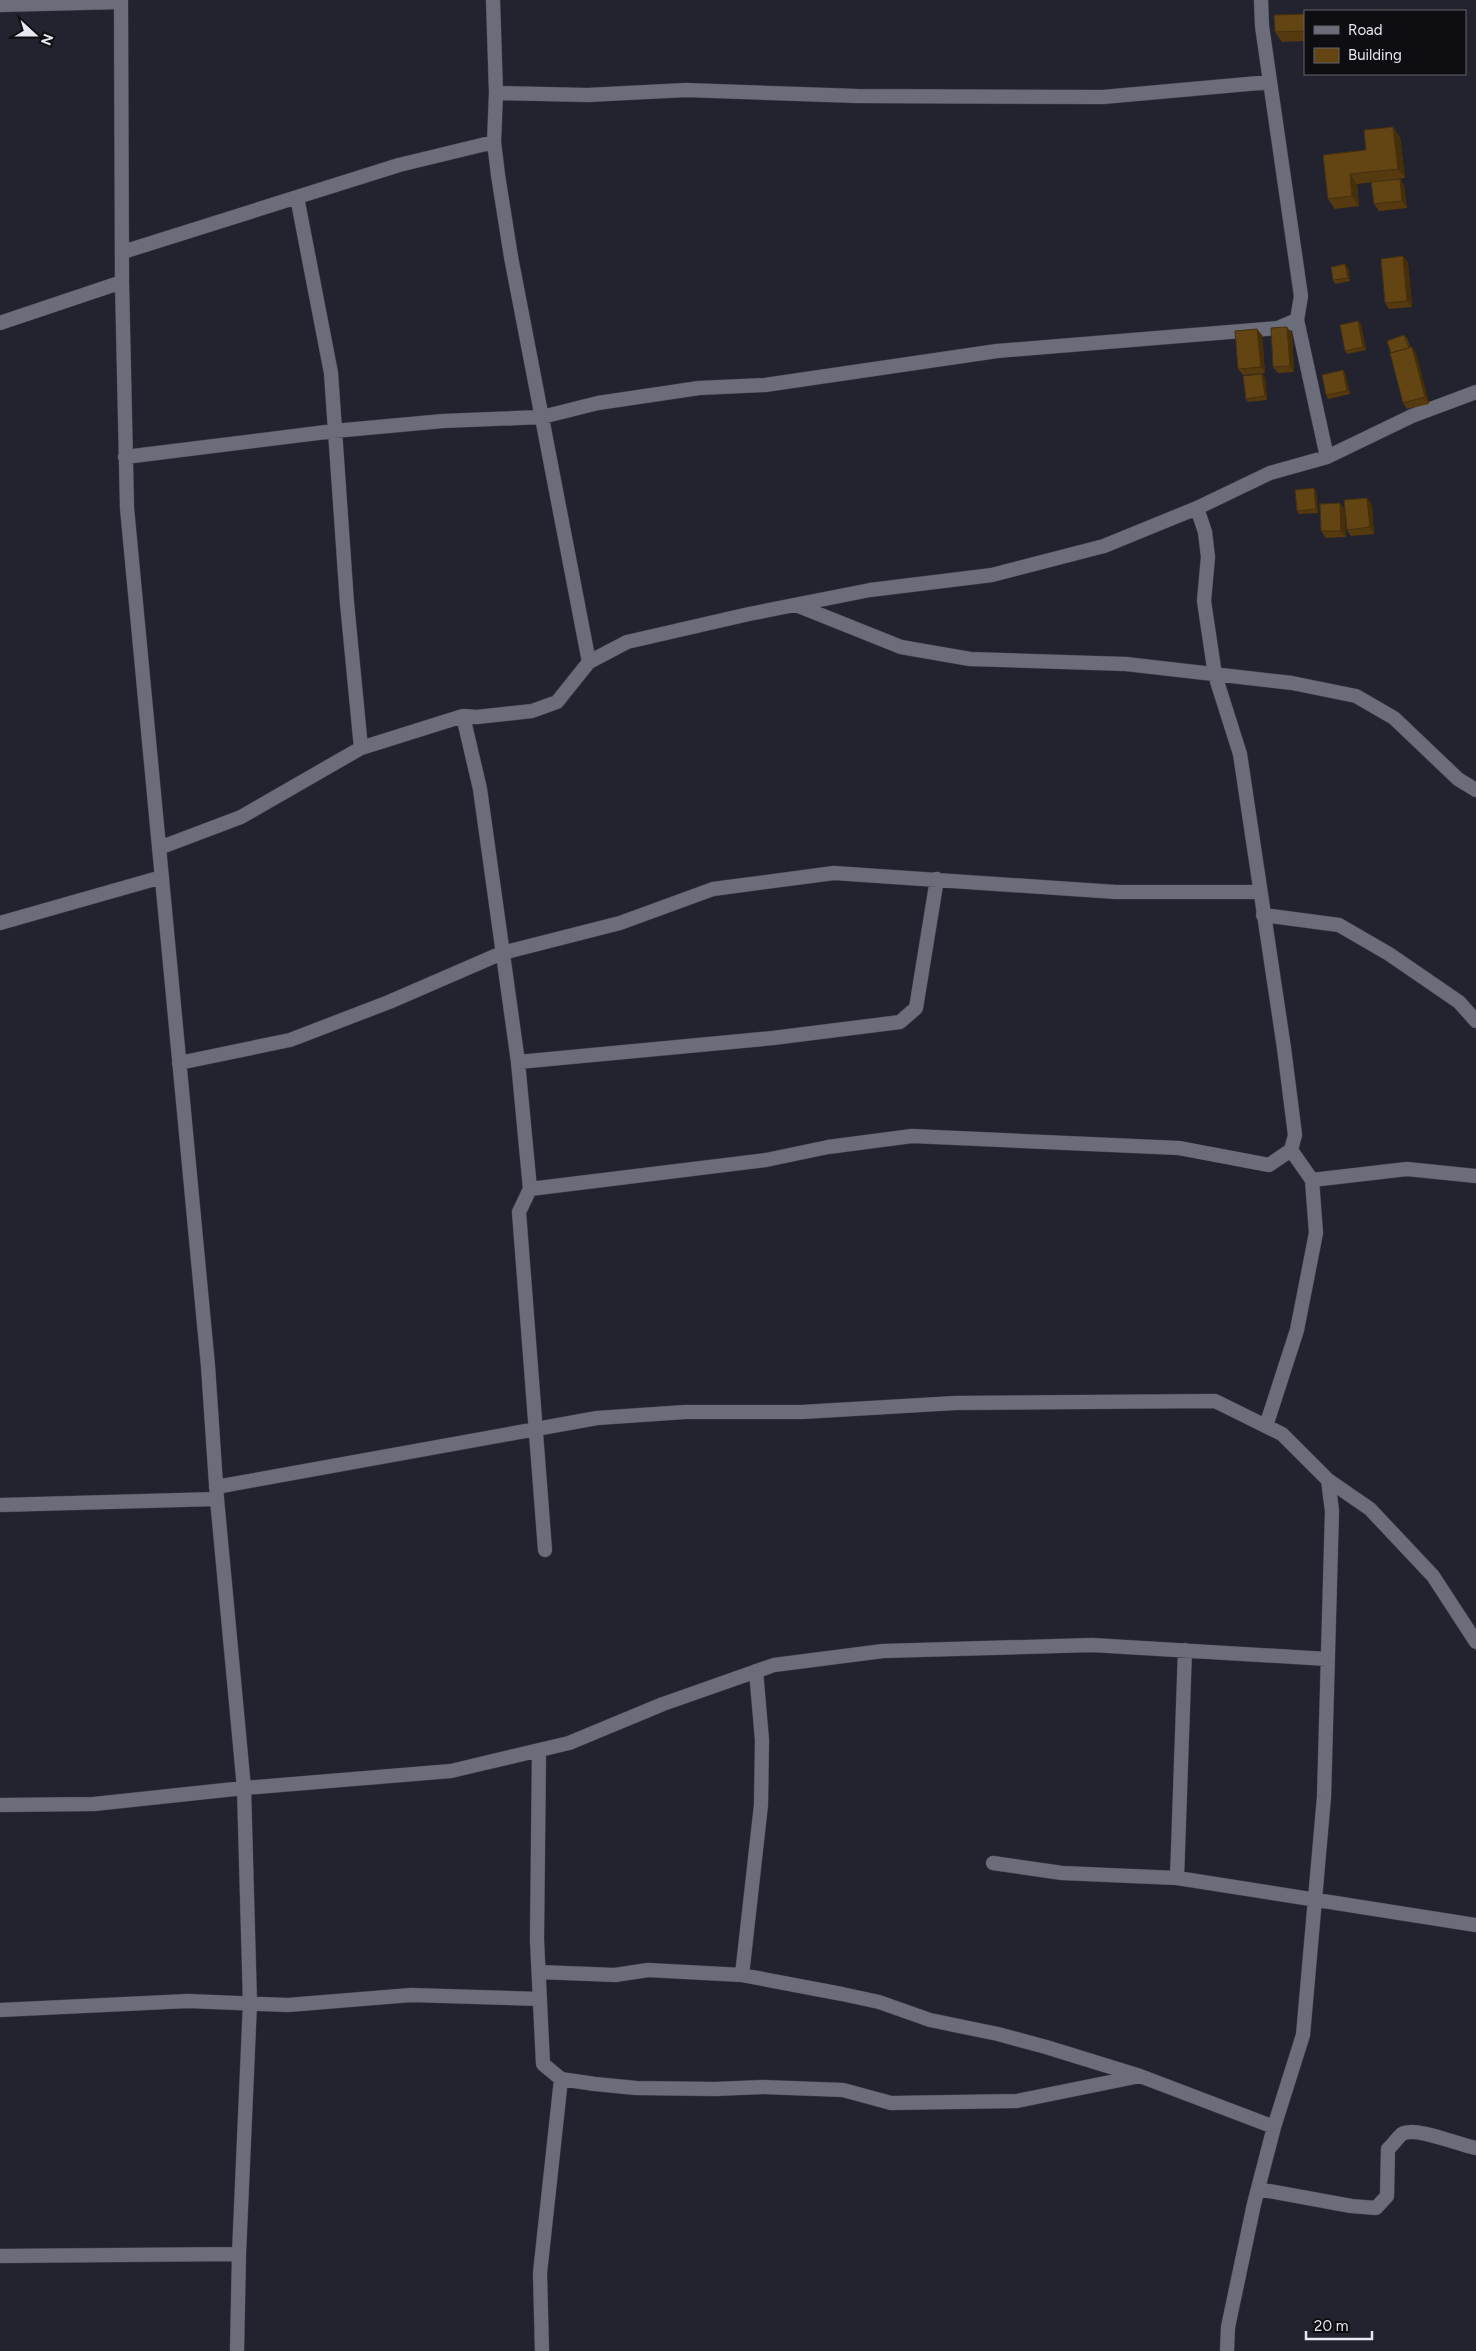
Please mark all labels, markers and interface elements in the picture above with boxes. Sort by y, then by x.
north arrow [10,10,60,60]
legend [1304,10,1466,75]
text: Road [1348,21,1383,39]
text: N [37,31,57,48]
text: Building [1348,46,1402,64]
scale bar [1306,2308,1372,2340]
text: 20 m [1314,2317,1348,2335]

